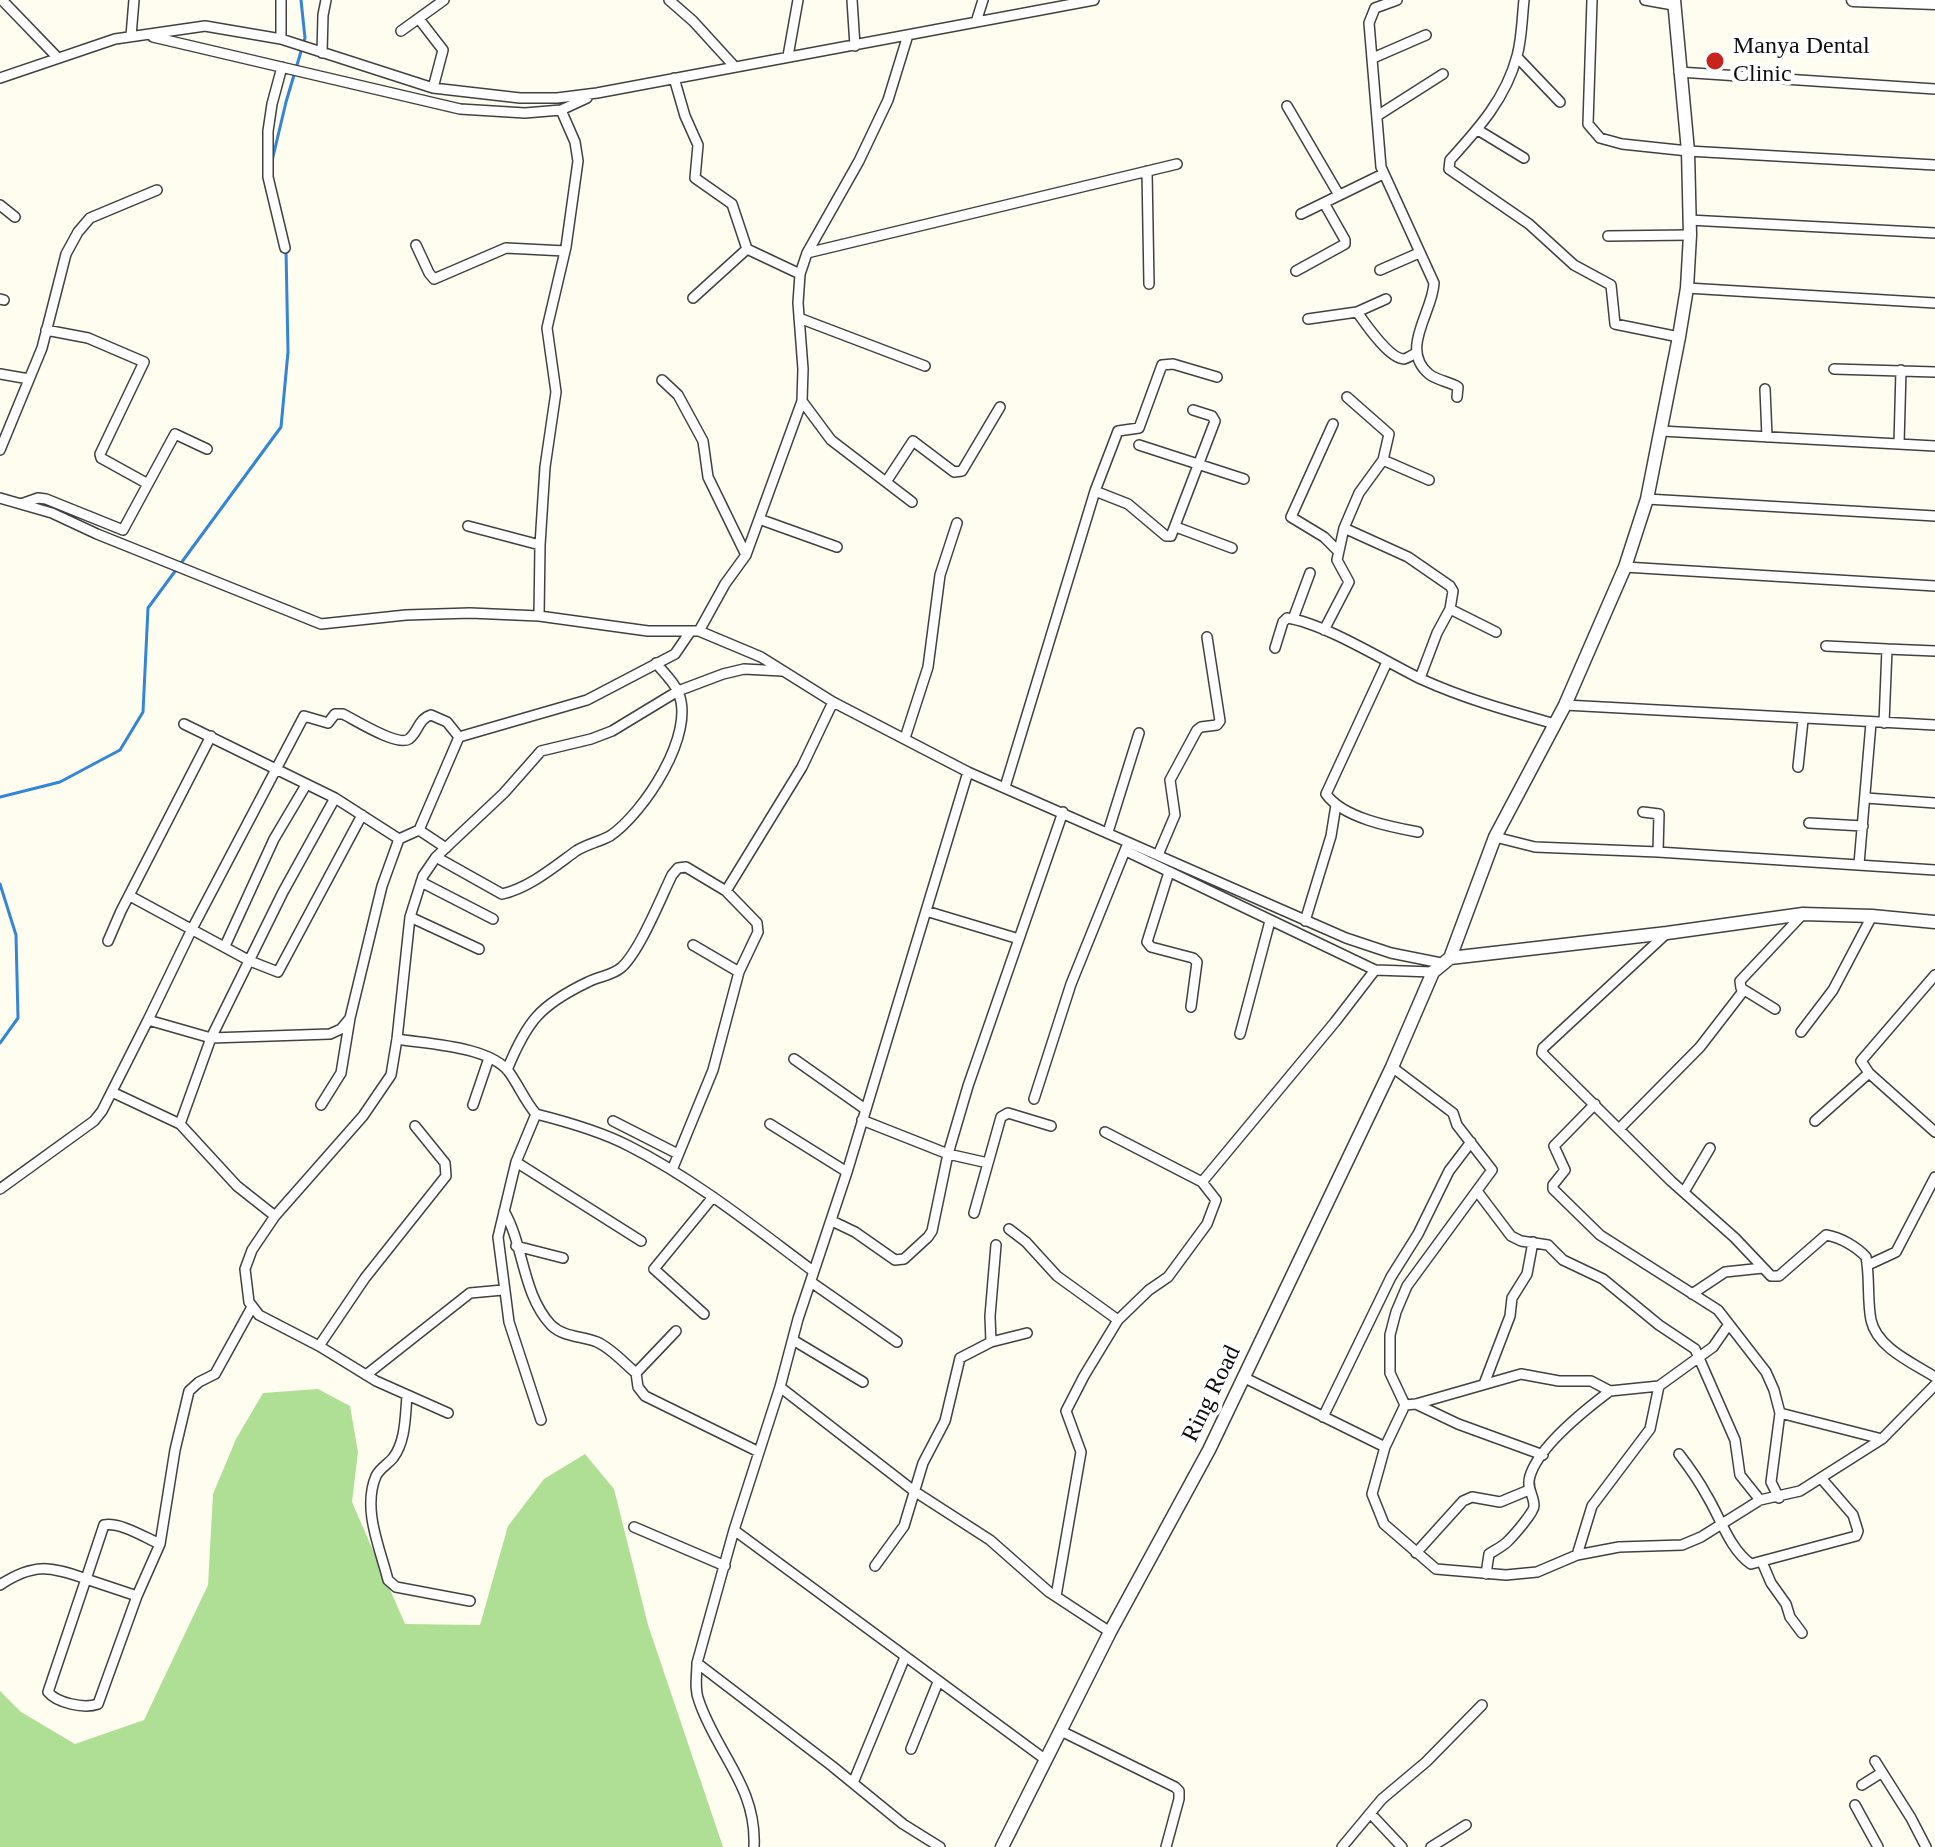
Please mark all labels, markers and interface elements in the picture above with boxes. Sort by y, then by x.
place label: Manya Dental Clinic [1733,33,1889,89]
marker: Manya Dental Clinic [1704,50,1726,72]
street label: Ring Road [1174,1336,1250,1452]

